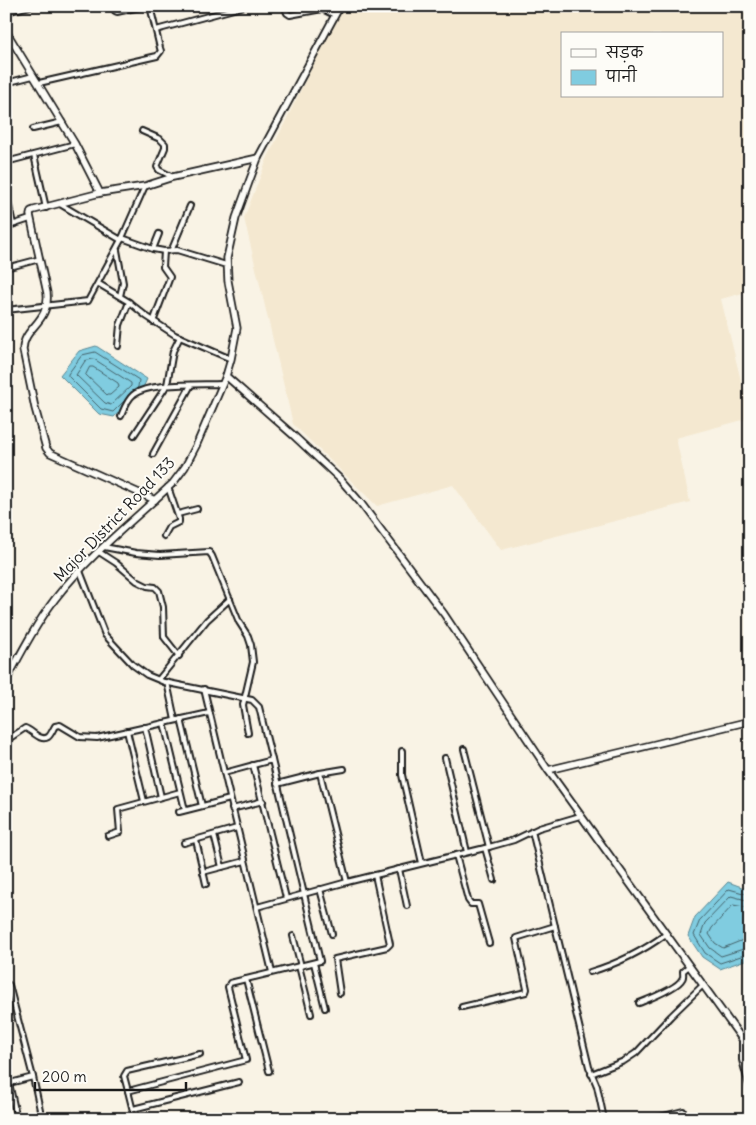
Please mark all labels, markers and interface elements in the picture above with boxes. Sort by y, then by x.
legend [561,32,724,98]
text: सड़क [605,43,644,63]
text: पानी [605,65,638,86]
street label: Major District Road 133 [49,452,179,586]
scale bar [35,1060,186,1092]
text: 200 m [42,1067,87,1086]

